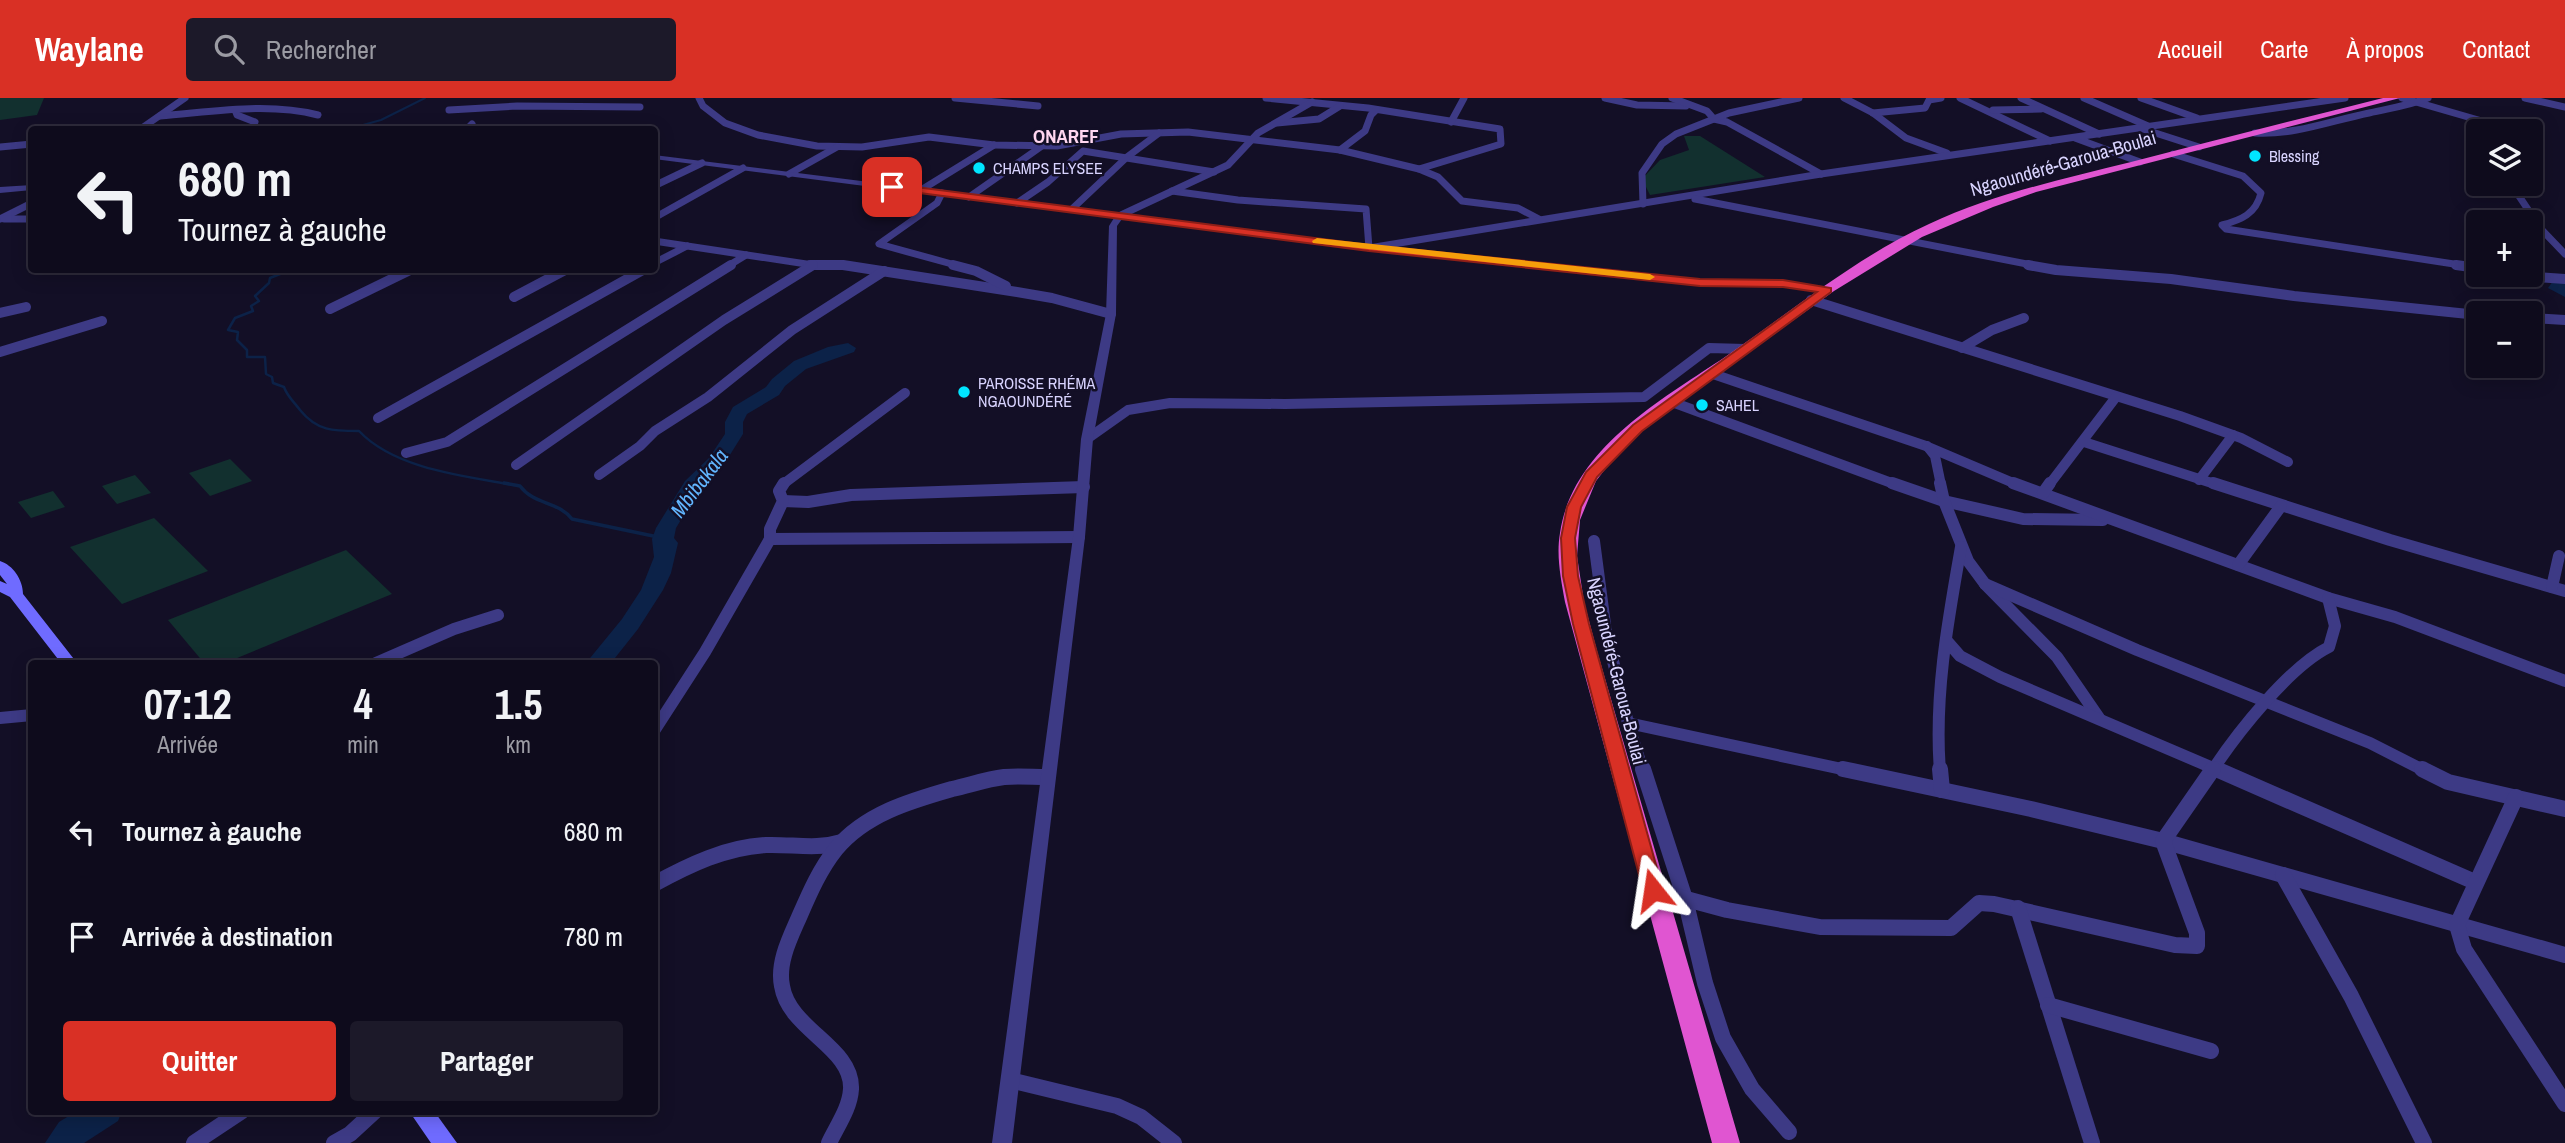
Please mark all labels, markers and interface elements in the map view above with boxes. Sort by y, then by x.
search box [186,18,676,81]
text: Waylane [35,27,144,71]
icon: search [210,30,248,68]
text: Rechercher [266,32,376,67]
text: Accueil [2158,33,2222,65]
text: Carte [2260,33,2308,65]
text: À propos [2346,33,2424,65]
text: Contact [2462,33,2530,65]
map controls [2466,119,2543,378]
button: layers [2466,119,2543,196]
district label: ONAREF [1033,123,1099,149]
street label: Ngaoundéré-Garoua-Boulai [1967,124,2159,202]
text: 680 m [178,145,292,211]
place label: Blessing [2269,145,2320,167]
marker: Blessing [2247,148,2263,164]
icon: left [63,154,154,245]
pin [862,157,922,217]
place label: CHAMPS ELYSEE [993,157,1103,179]
marker: CHAMPS ELYSEE [971,160,987,176]
icon: arrive [873,168,911,206]
text: Tournez à gauche [178,208,387,251]
button: + [2466,210,2543,287]
button: − [2466,301,2543,378]
place label: PAROISSE RHÉMA NGAOUNDÉRÉ [978,372,1095,412]
marker: PAROISSE RHÉMA NGAOUNDÉRÉ [956,384,972,400]
place label: SAHEL [1716,394,1760,416]
marker: SAHEL [1694,397,1710,413]
water label: Mbibakala [664,443,734,523]
street label: Ngaoundéré-Garoua-Boulai [1581,575,1653,767]
text: 07:12 [144,676,232,732]
text: 4 [354,676,373,732]
text: 1.5 [494,676,542,732]
text: Arrivée [157,729,218,760]
text: min [347,729,379,760]
text: km [506,729,531,760]
icon: left [63,813,101,851]
text: Tournez à gauche [122,814,302,849]
text: 680 m [564,814,623,849]
position arrow [1616,853,1690,927]
icon: arrive [63,918,101,956]
text: Arrivée à destination [122,919,333,954]
text: 780 m [564,919,623,954]
button: Quitter [63,1021,336,1101]
button: Partager [350,1021,623,1101]

